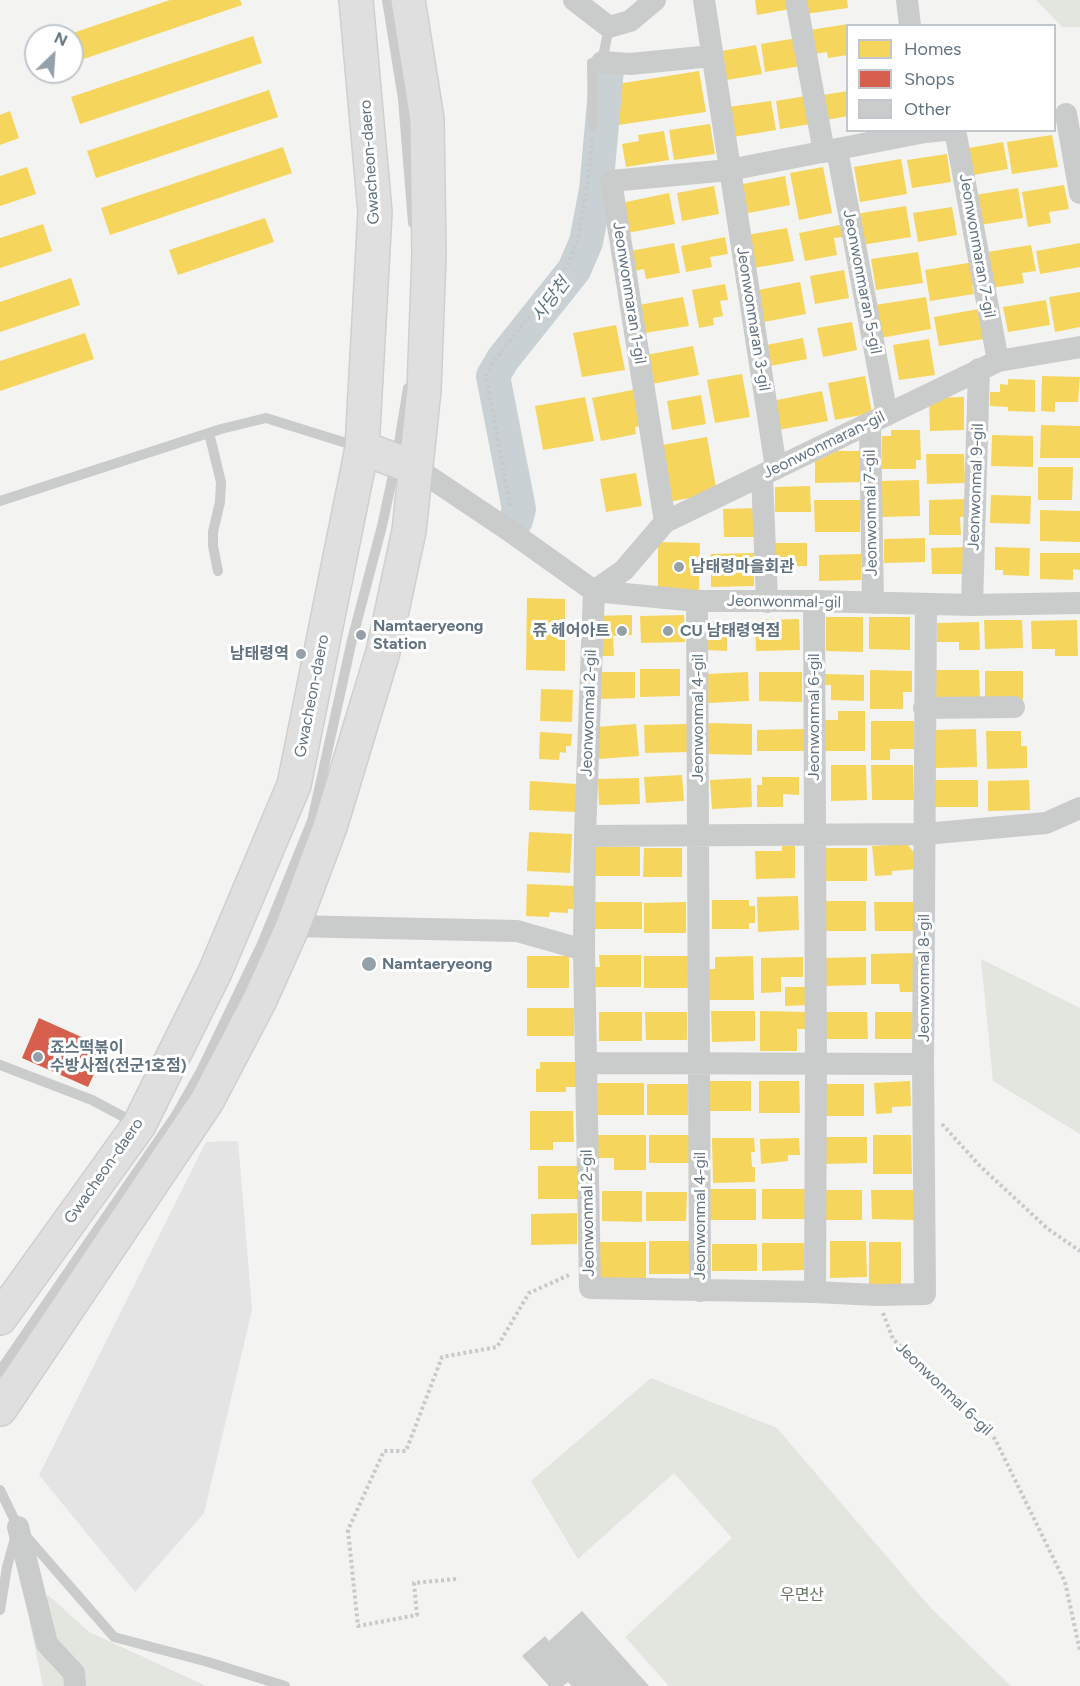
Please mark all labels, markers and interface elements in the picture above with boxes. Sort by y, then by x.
north arrow [24,24,84,84]
legend [846,24,1056,132]
text: N [51,28,71,50]
text: Homes [904,38,962,60]
text: Shops [904,68,955,90]
text: Other [904,98,951,120]
street label: Gwacheon-daero [356,99,384,225]
street label: Jeonwonmaran 7-gil [955,173,999,319]
street label: Jeonwonmaran 5-gil [839,208,885,356]
street label: Jeonwonmaran 1-gil [608,221,650,365]
street label: Jeonwonmaran 3-gil [732,245,774,393]
water label: 사당천 [527,274,575,326]
street label: Jeonwonmaran-gil [760,407,888,483]
street label: Jeonwonmal 9-gil [964,423,988,551]
street label: Jeonwonmal 7-gil [860,449,882,577]
place label: 남태령마을회관 [691,557,794,577]
marker: 남태령마을회관 [672,560,686,574]
street label: Jeonwonmal-gil [727,591,841,613]
place label: Namtaeryeong Station [373,616,483,654]
place label: 쥬 헤어아트 [533,621,610,641]
place label: CU 남태령역점 [680,621,780,641]
marker: 쥬 헤어아트 [615,624,629,638]
marker: CU 남태령역점 [661,624,675,638]
marker: Namtaeryeong Station [354,628,368,642]
street label: Gwacheon-daero [291,633,333,759]
place label: 남태령역 [230,644,289,664]
marker: 남태령역 [294,647,308,661]
street label: Jeonwonmal 2-gil [577,649,601,777]
street label: Jeonwonmal 6-gil [804,653,824,781]
street label: Jeonwonmal 4-gil [688,654,708,782]
street label: Jeonwonmal 8-gil [914,914,934,1042]
place label: Namtaeryeong [382,954,492,974]
marker: Namtaeryeong [360,955,378,973]
place label: 죠스떡볶이 수방사점(전군1호점) [50,1038,187,1076]
marker: 죠스떡볶이 수방사점(전군1호점) [31,1050,45,1064]
street label: Gwacheon-daero [60,1114,148,1228]
street label: Jeonwonmal 2-gil [577,1149,599,1277]
street label: Jeonwonmal 4-gil [690,1152,710,1280]
street label: Jeonwonmal 6-gil [892,1338,996,1440]
park label: 우면산 [780,1585,824,1605]

